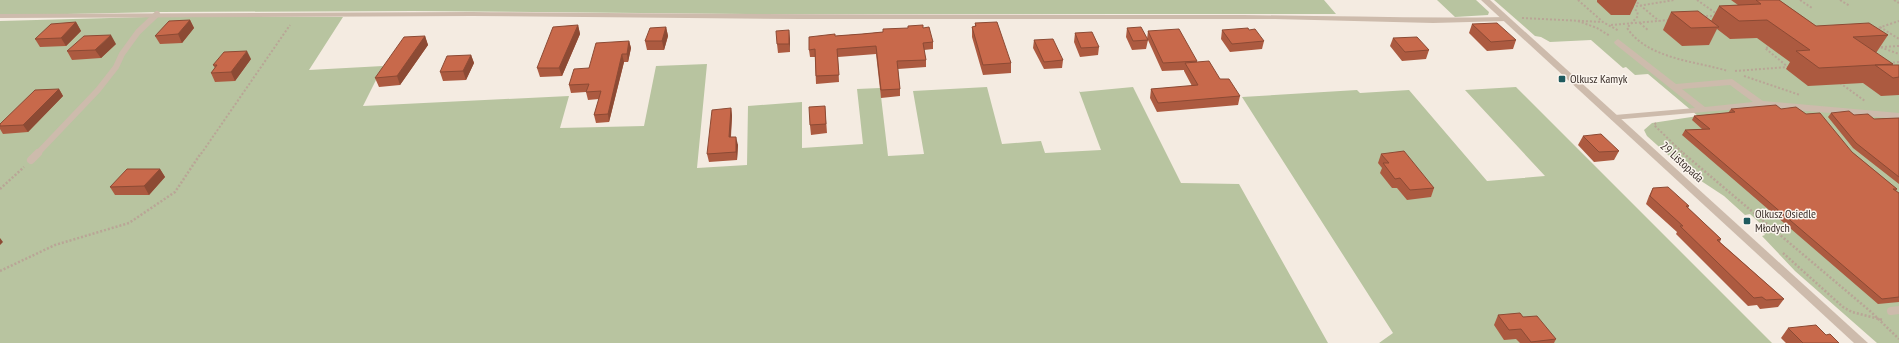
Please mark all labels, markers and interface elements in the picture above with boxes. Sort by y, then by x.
place label: Olkusz Kamyk [1570,71,1628,86]
marker: Olkusz Kamyk [1557,74,1567,84]
street label: 29 Listopada [1657,138,1707,185]
place label: Olkusz Osiedle Młodych [1755,206,1816,235]
marker: Olkusz Osiedle Młodych [1742,216,1752,226]

